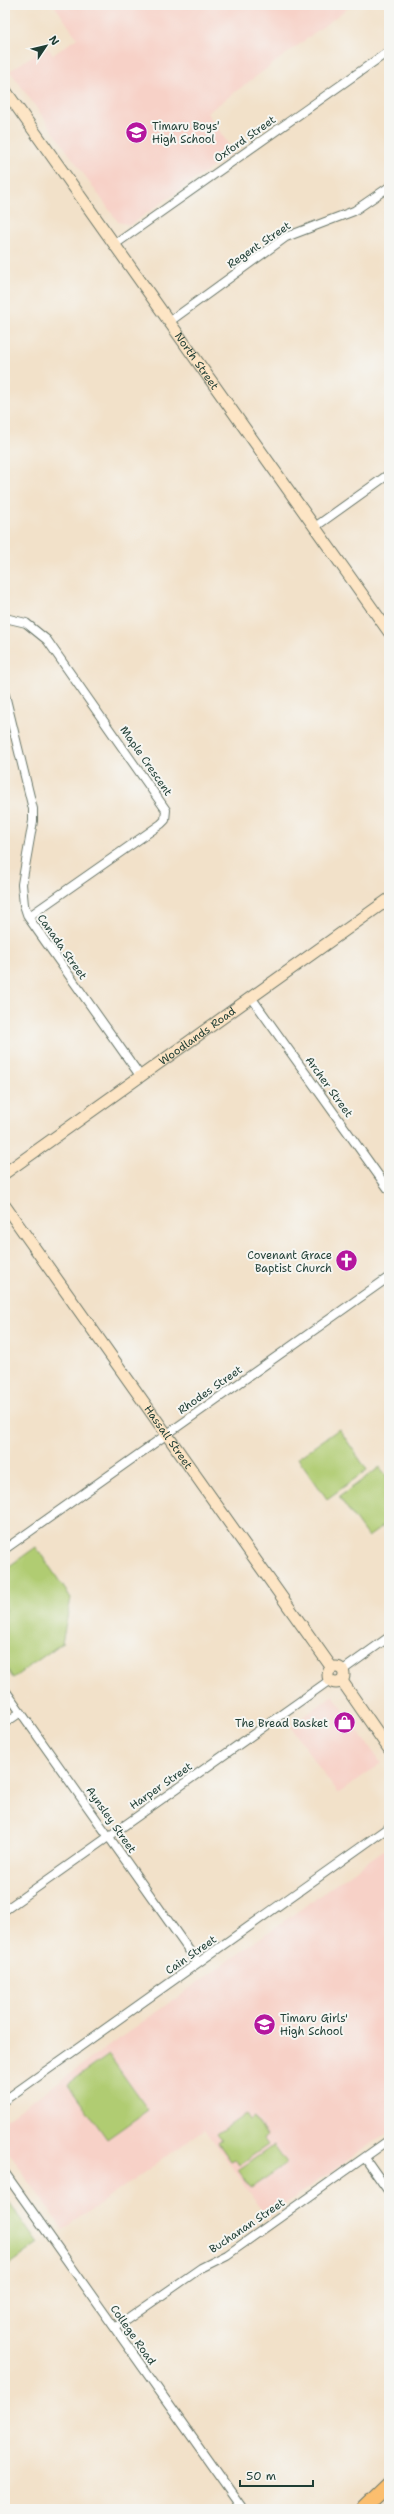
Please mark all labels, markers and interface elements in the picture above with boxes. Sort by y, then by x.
north arrow [26,26,66,66]
text: N [45,33,63,49]
street label: Oxford Street [211,112,279,166]
school or university icon: Timaru Boys' High School [124,119,150,145]
place label: Timaru Boys' High School [152,119,220,147]
street label: Regent Street [224,218,294,272]
street label: North Street [171,329,223,393]
street label: Maple Crescent [116,723,176,799]
street label: Canada Street [34,911,90,983]
street label: Woodlands Road [156,1003,239,1068]
street label: Archer Street [302,1054,356,1121]
place label: Covenant Grace Baptist Church [247,1248,332,1276]
church icon: Covenant Grace Baptist Church [334,1248,360,1274]
street label: Rhodes Street [175,1362,245,1418]
street label: Hassall Street [141,1402,196,1472]
shop icon: The Bread Basket [331,1710,357,1736]
place label: The Bread Basket [235,1716,328,1731]
street label: Harper Street [127,1759,195,1813]
street label: Aynsley Street [83,1784,140,1856]
street label: Cain Street [162,1932,220,1978]
school or university icon: Timaru Girls' High School [251,2011,277,2037]
place label: Timaru Girls' High School [280,2011,348,2039]
street label: Buchanan Street [206,2195,288,2257]
street label: College Road [107,2302,159,2368]
scale bar [240,2462,313,2488]
text: 50 m [246,2468,276,2484]

